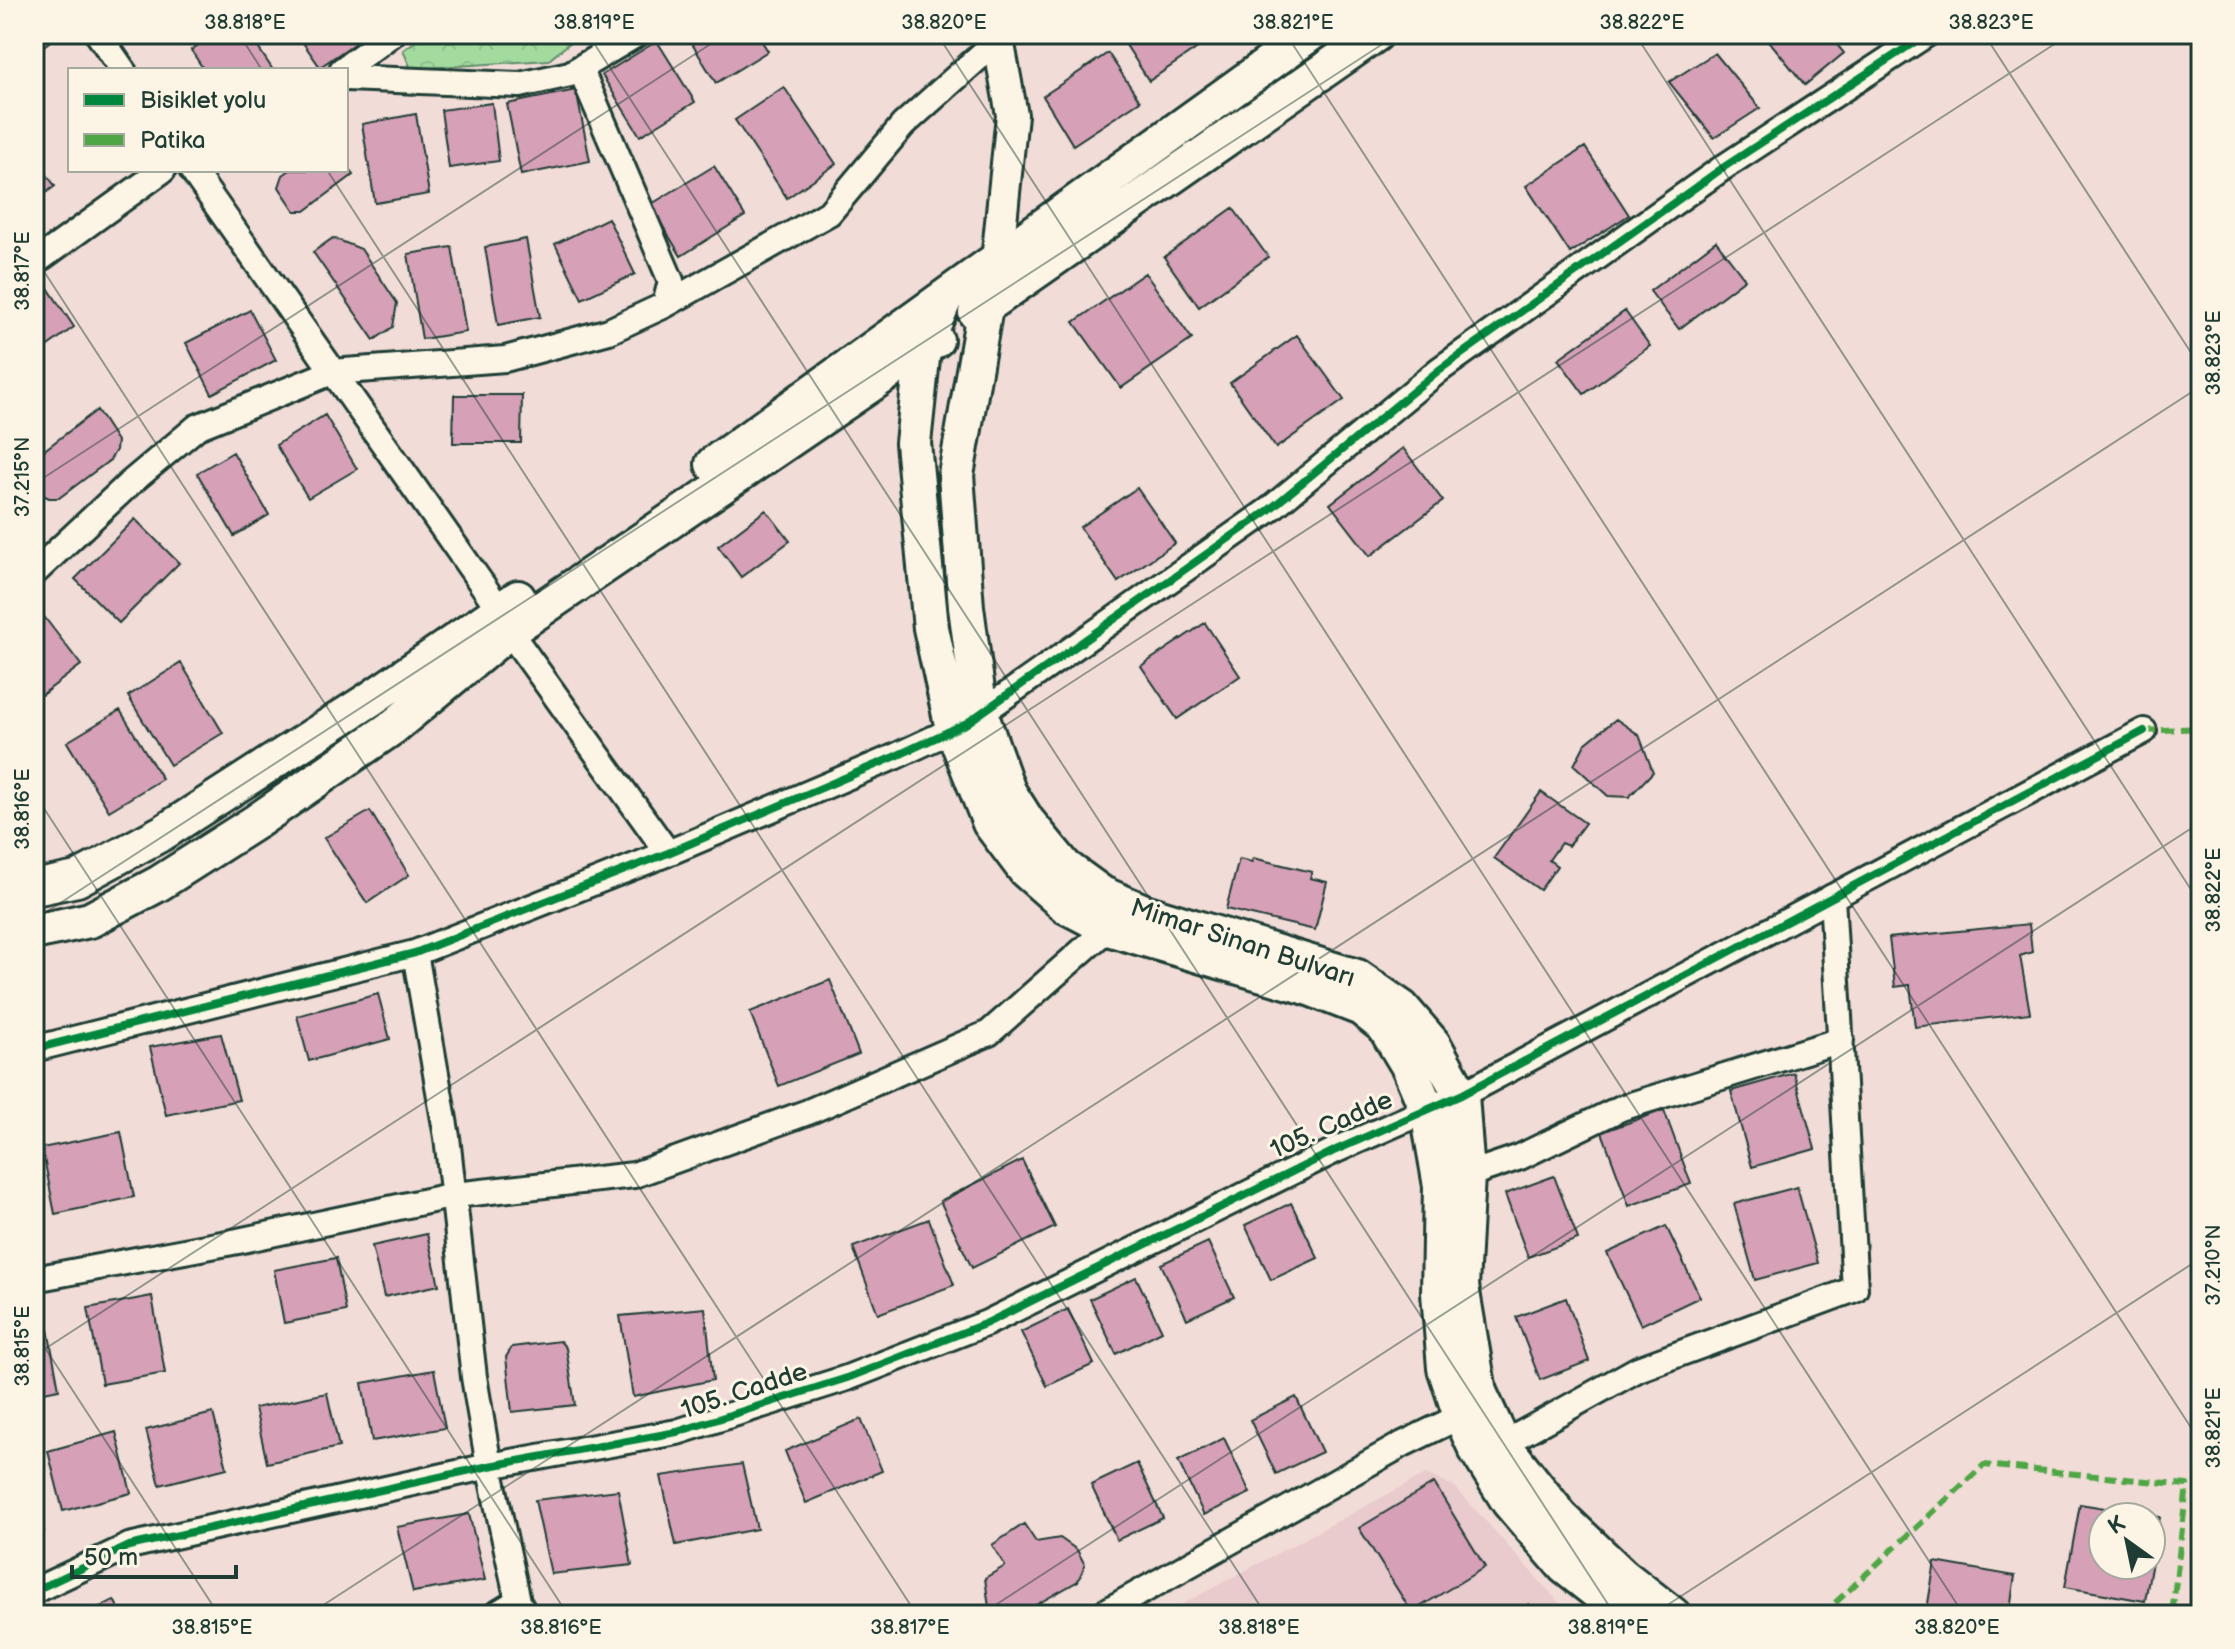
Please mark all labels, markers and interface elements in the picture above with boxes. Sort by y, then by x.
text: 38.818°E [204,11,286,35]
text: 38.819°E [553,11,635,35]
text: 38.820°E [901,11,987,35]
text: 38.821°E [1252,11,1334,35]
text: 38.822°E [1600,11,1684,35]
text: 38.823°E [1948,11,2034,35]
legend [68,68,348,172]
text: Bisiklet yolu [140,86,266,115]
text: Patika [140,126,206,155]
text: 38.817°E [11,231,35,311]
text: 38.823°E [2202,310,2226,396]
text: 37.215°N [11,437,35,517]
text: 38.816°E [11,768,35,850]
text: 38.822°E [2202,848,2226,932]
street label: Mimar Sinan Bulvarı [1126,893,1359,994]
street label: 105. Cadde [1266,1085,1398,1166]
text: 37.210°N [2202,1224,2226,1306]
text: 38.815°E [11,1306,35,1386]
street label: 105. Cadde [677,1356,811,1426]
text: 38.821°E [2202,1387,2226,1469]
north arrow [2087,1501,2167,1581]
text: K [2103,1510,2131,1541]
scale bar [72,1529,236,1579]
text: 50 m [84,1543,138,1572]
text: 38.815°E [172,1616,252,1640]
text: 38.816°E [520,1616,602,1640]
text: 38.817°E [870,1616,950,1640]
text: 38.818°E [1218,1616,1300,1640]
text: 38.819°E [1567,1616,1649,1640]
text: 38.820°E [1914,1616,2000,1640]

